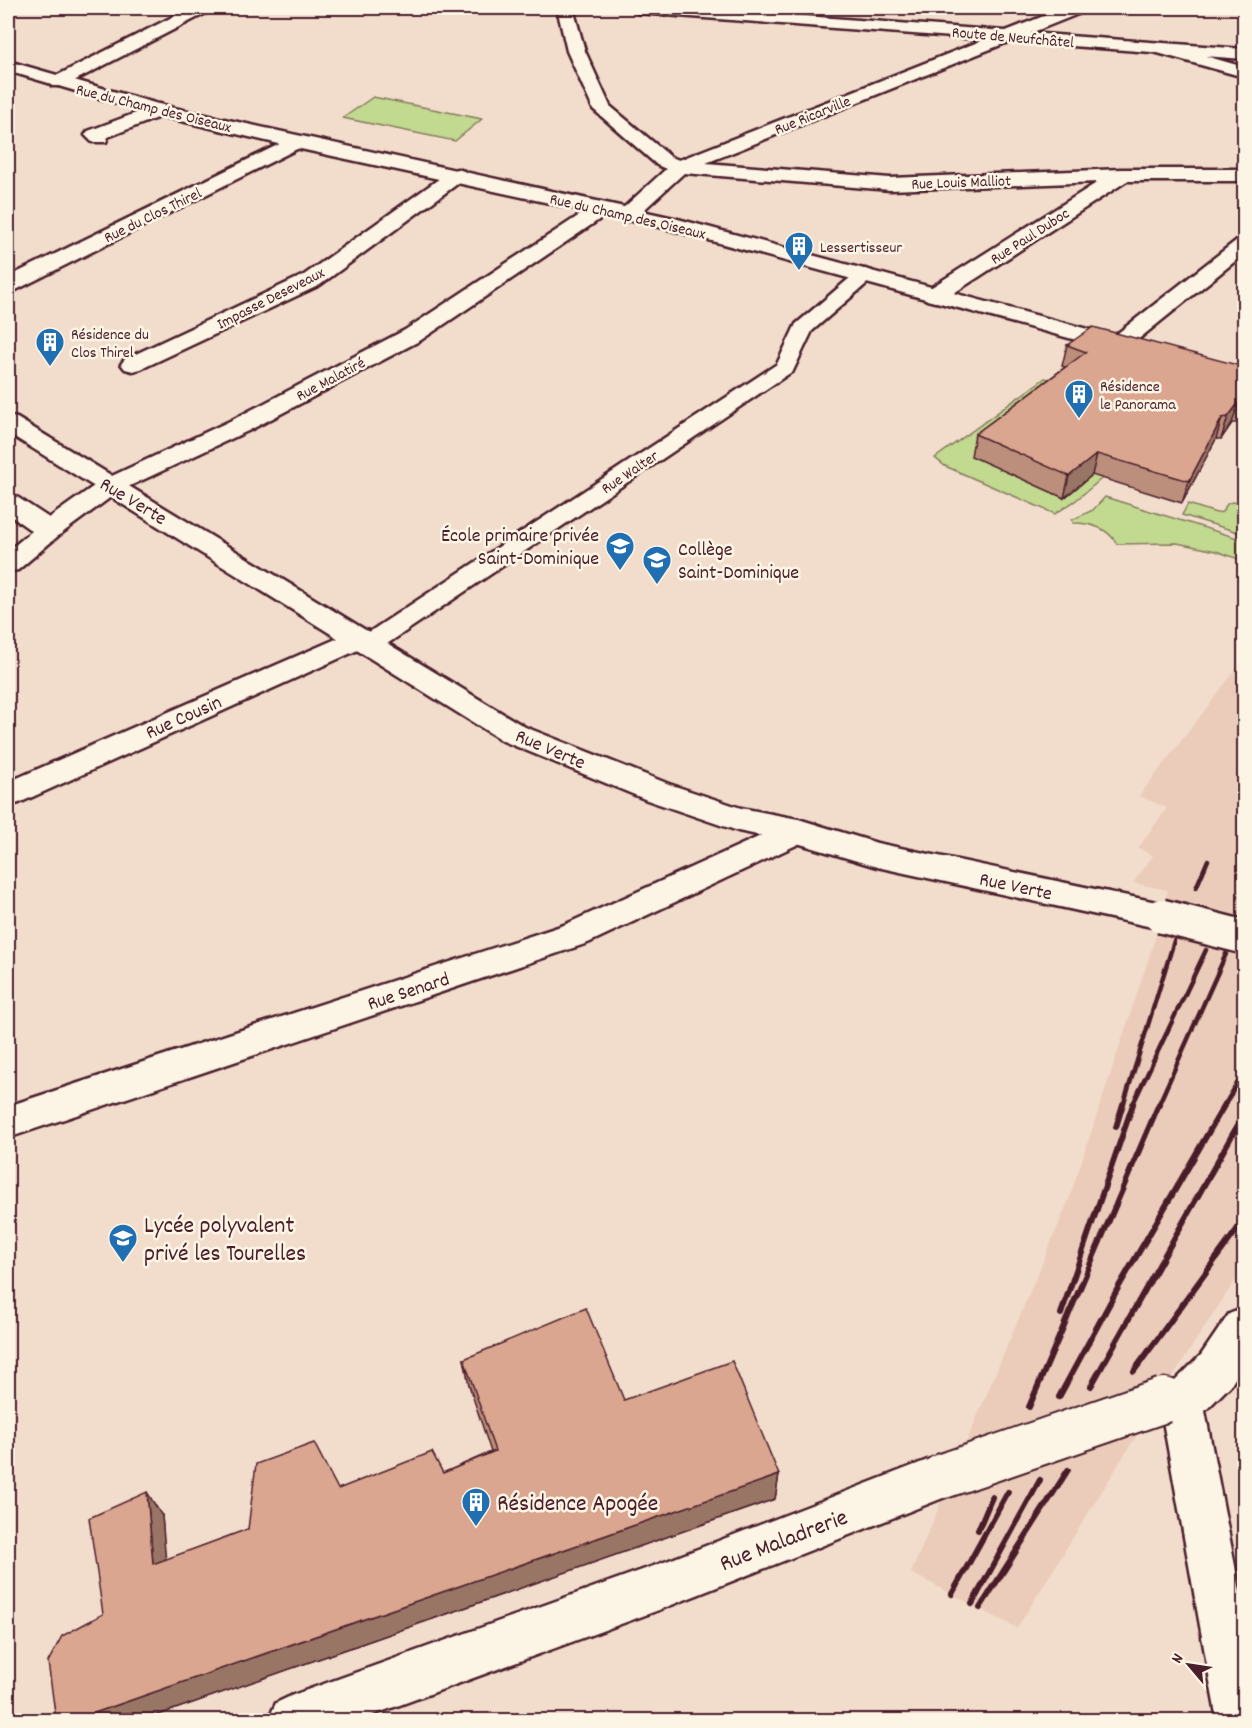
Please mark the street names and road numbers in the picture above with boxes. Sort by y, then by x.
street label: Route de Neufchâtel [951,22,1075,55]
street label: Rue du Champ des Oiseaux [73,79,234,140]
street label: Rue Ricarville [771,91,854,142]
street label: Rue Louis Malliot [911,170,1011,197]
street label: Rue du Clos Thirel [100,183,206,250]
street label: Rue du Champ des Oiseaux [547,188,708,247]
street label: Rue Paul Duboc [986,203,1074,271]
street label: Impasse Deseveaux [213,262,329,336]
street label: Rue Malatiré [293,352,370,408]
street label: Rue Walter [597,445,664,501]
street label: Rue Verte [94,472,171,534]
street label: Rue Cousin [142,690,227,748]
street label: Rue Verte [510,723,589,778]
street label: Rue Verte [976,867,1055,909]
street label: Rue Senard [364,966,454,1019]
street label: Rue Maladrerie [715,1502,853,1582]

